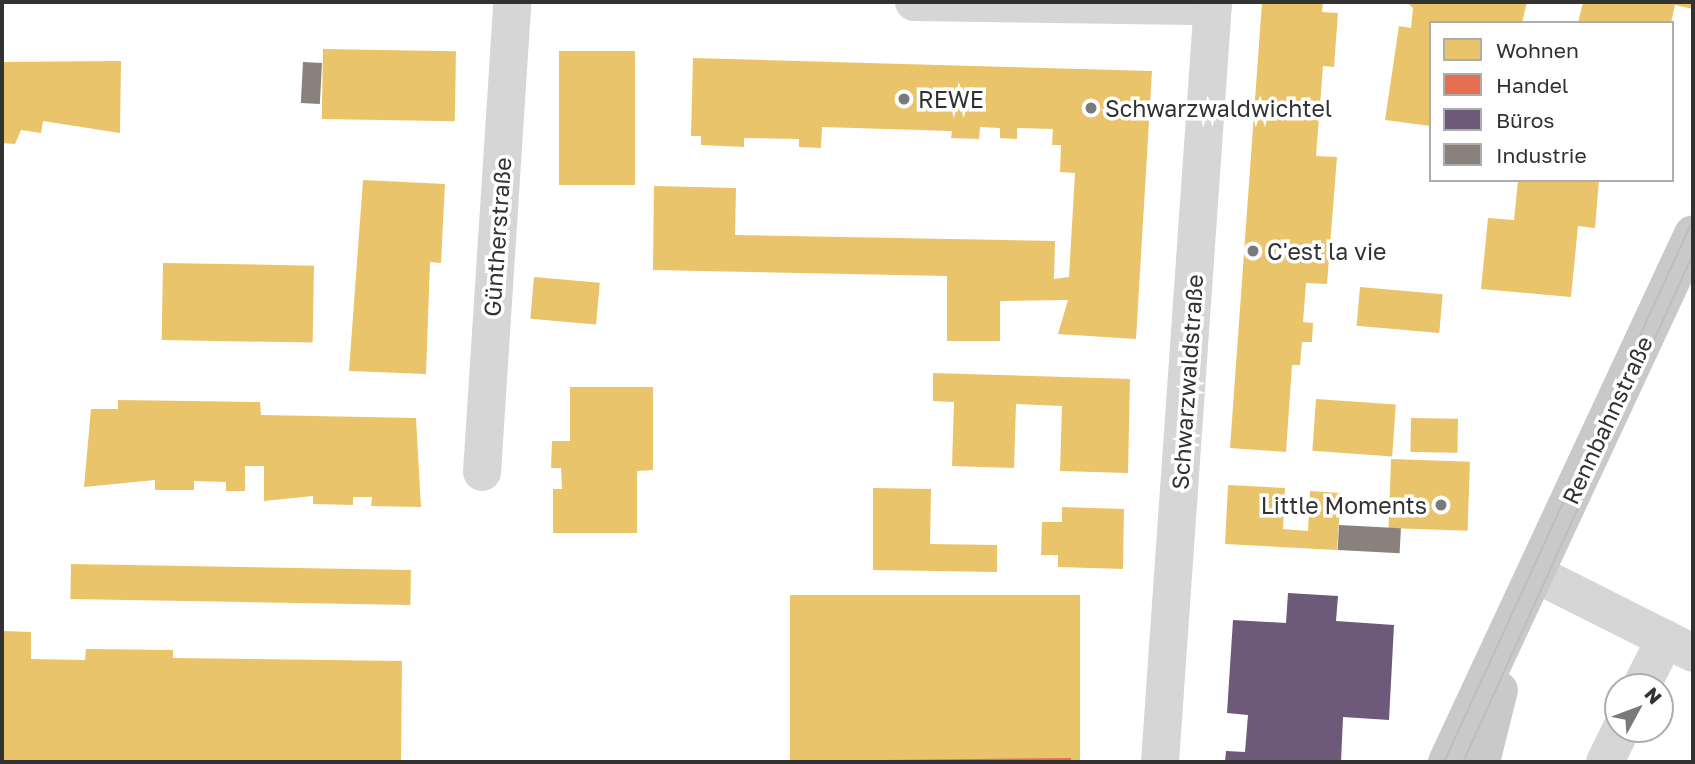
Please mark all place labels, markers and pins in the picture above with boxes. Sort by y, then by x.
place label: REWE [918,85,984,113]
marker: REWE [896,91,912,107]
place label: Schwarzwaldwichtel [1105,94,1332,122]
marker: Schwarzwaldwichtel [1083,100,1099,116]
place label: C'est la vie [1267,237,1386,265]
marker: C'est la vie [1245,243,1261,259]
place label: Little Moments [1261,491,1427,519]
marker: Little Moments [1433,497,1449,513]

